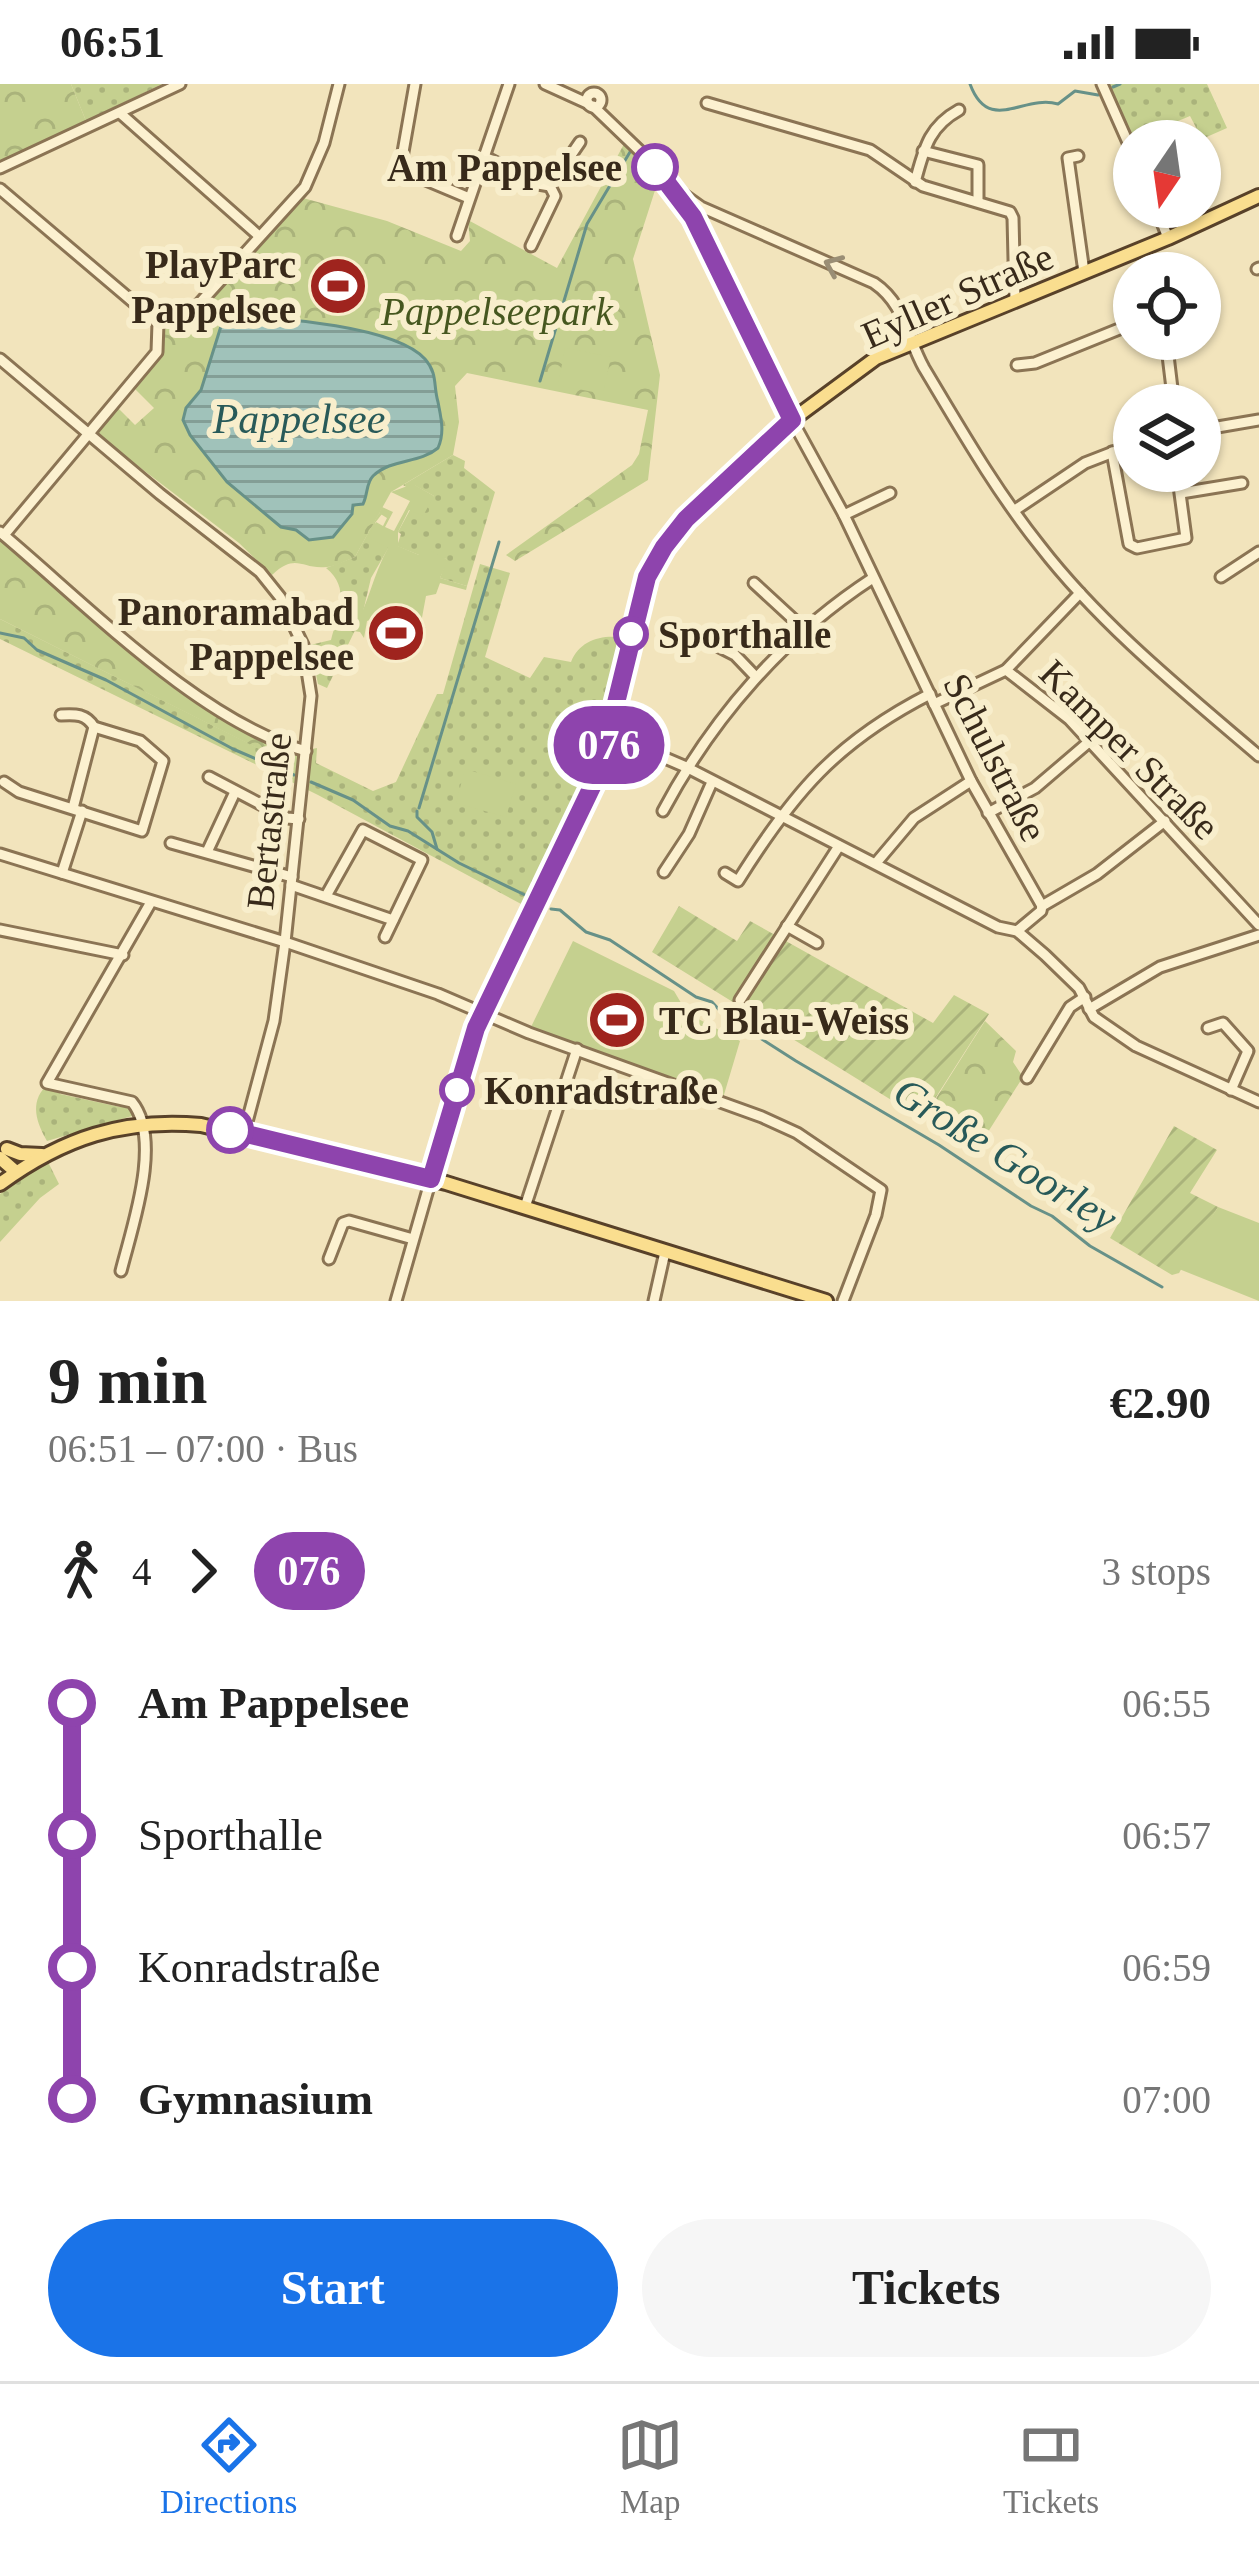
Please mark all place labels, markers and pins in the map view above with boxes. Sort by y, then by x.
marker: Am Pappelsee [633,145,677,189]
place label: Am Pappelsee [387,146,622,190]
place label: PlayParc Pappelsee [131,243,296,332]
sports icon: PlayParc Pappelsee [307,255,369,317]
place label: Panoramabad Pappelsee [118,590,354,679]
sports icon: Panoramabad Pappelsee [365,602,427,664]
place label: Sporthalle [658,613,831,657]
marker: Sporthalle [615,618,647,650]
sports icon: TC Blau-Weiss [586,989,648,1051]
place label: TC Blau-Weiss [659,999,909,1042]
place label: Konradstraße [484,1069,718,1112]
marker: Konradstraße [441,1074,473,1106]
unlabelled marker [208,1108,252,1152]

